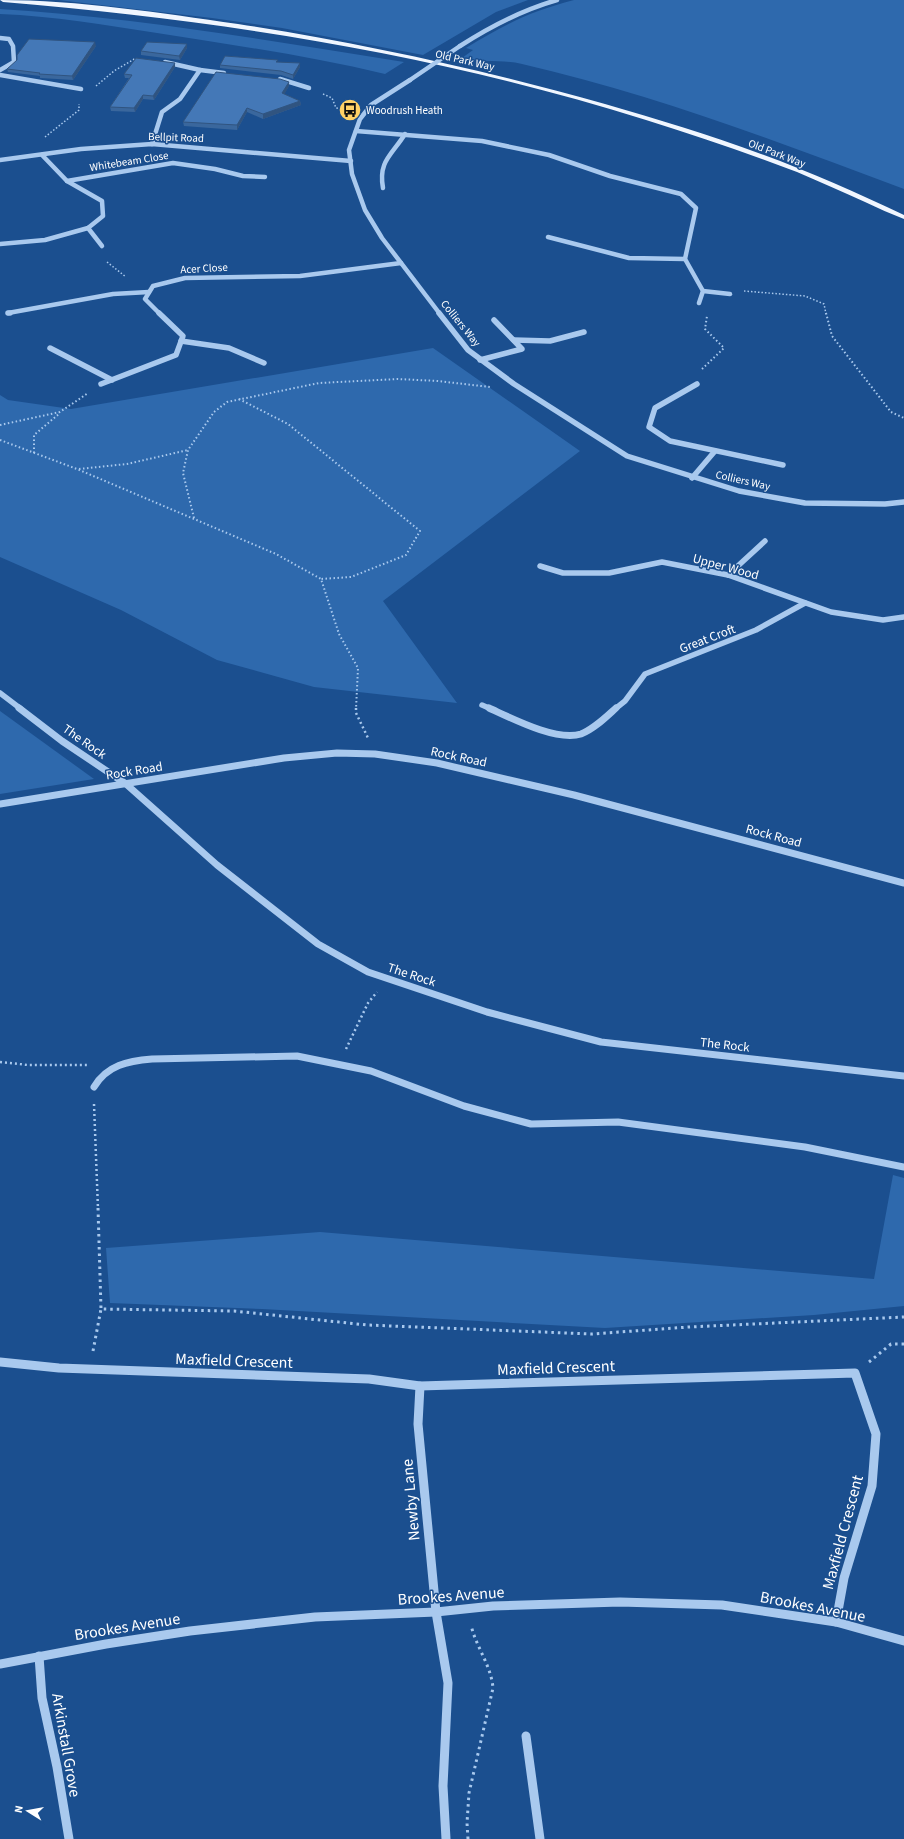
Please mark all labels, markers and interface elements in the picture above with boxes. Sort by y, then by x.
street label: Old Park Way [434,46,496,75]
bus stop icon: Woodrush Heath [337,97,363,123]
place label: Woodrush Heath [366,103,443,118]
street label: Bellpit Road [148,129,204,146]
street label: Old Park Way [746,136,808,171]
street label: Whitebeam Close [89,148,170,175]
street label: Acer Close [180,260,229,277]
street label: Colliers Way [437,297,484,350]
street label: Colliers Way [714,467,772,494]
street label: Upper Wood [691,549,761,584]
street label: Great Croft [677,620,738,658]
street label: The Rock [59,720,110,764]
street label: Rock Road [429,742,489,772]
street label: Rock Road [105,758,164,784]
street label: Rock Road [744,820,804,852]
street label: The Rock [385,959,439,991]
street label: The Rock [699,1033,751,1057]
street label: Maxfield Crescent [175,1348,294,1374]
street label: Maxfield Crescent [497,1355,616,1381]
street label: Newby Lane [396,1458,426,1542]
street label: Maxfield Crescent [817,1472,869,1592]
street label: Brookes Avenue [397,1581,505,1611]
street label: Brookes Avenue [758,1586,867,1628]
street label: Brookes Avenue [73,1608,182,1646]
street label: Arkinstall Grove [46,1692,86,1799]
north arrow [8,1791,48,1831]
text: N [11,1804,27,1814]

